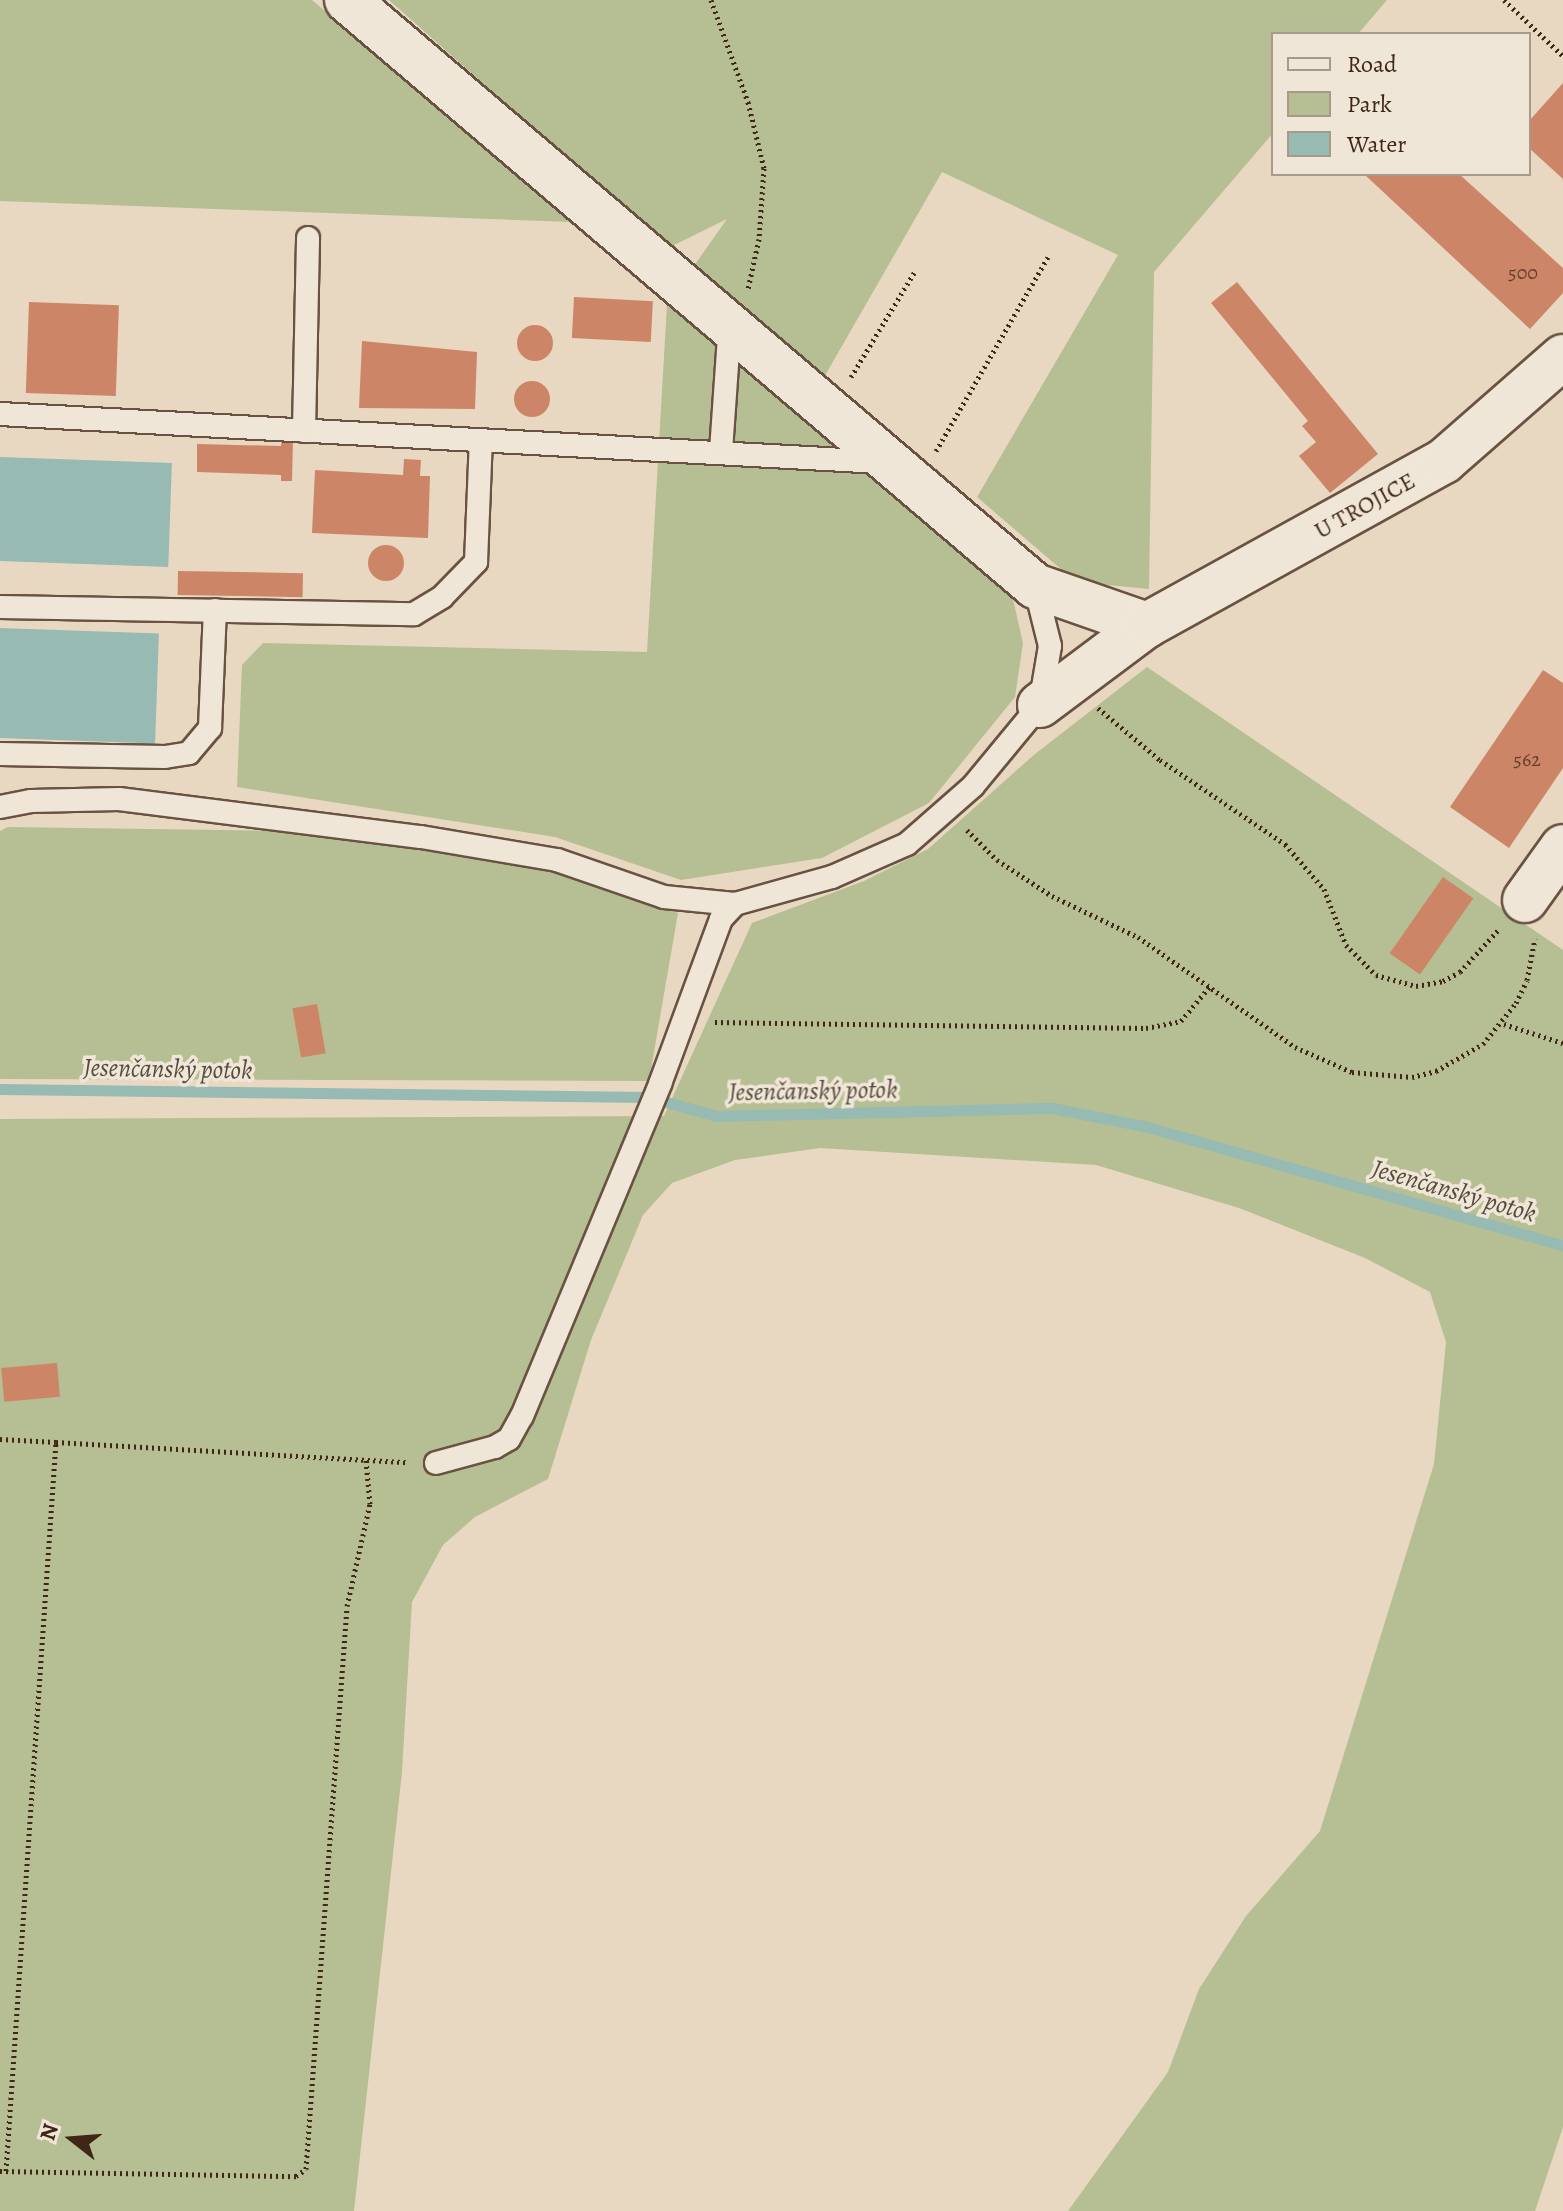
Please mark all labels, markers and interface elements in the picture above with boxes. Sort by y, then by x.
legend [1271,32,1531,176]
text: Road [1347,48,1397,80]
text: Park [1347,88,1392,120]
text: Water [1347,128,1407,160]
house number: 500 [1508,260,1538,284]
street label: U TROJICE [1310,467,1420,545]
house number: 562 [1513,747,1541,771]
water label: Jesenčanský potok [83,1052,253,1086]
water label: Jesenčanský potok [728,1074,898,1108]
water label: Jesenčanský potok [1368,1153,1540,1229]
north arrow [32,2099,112,2179]
text: N [32,2120,66,2144]

